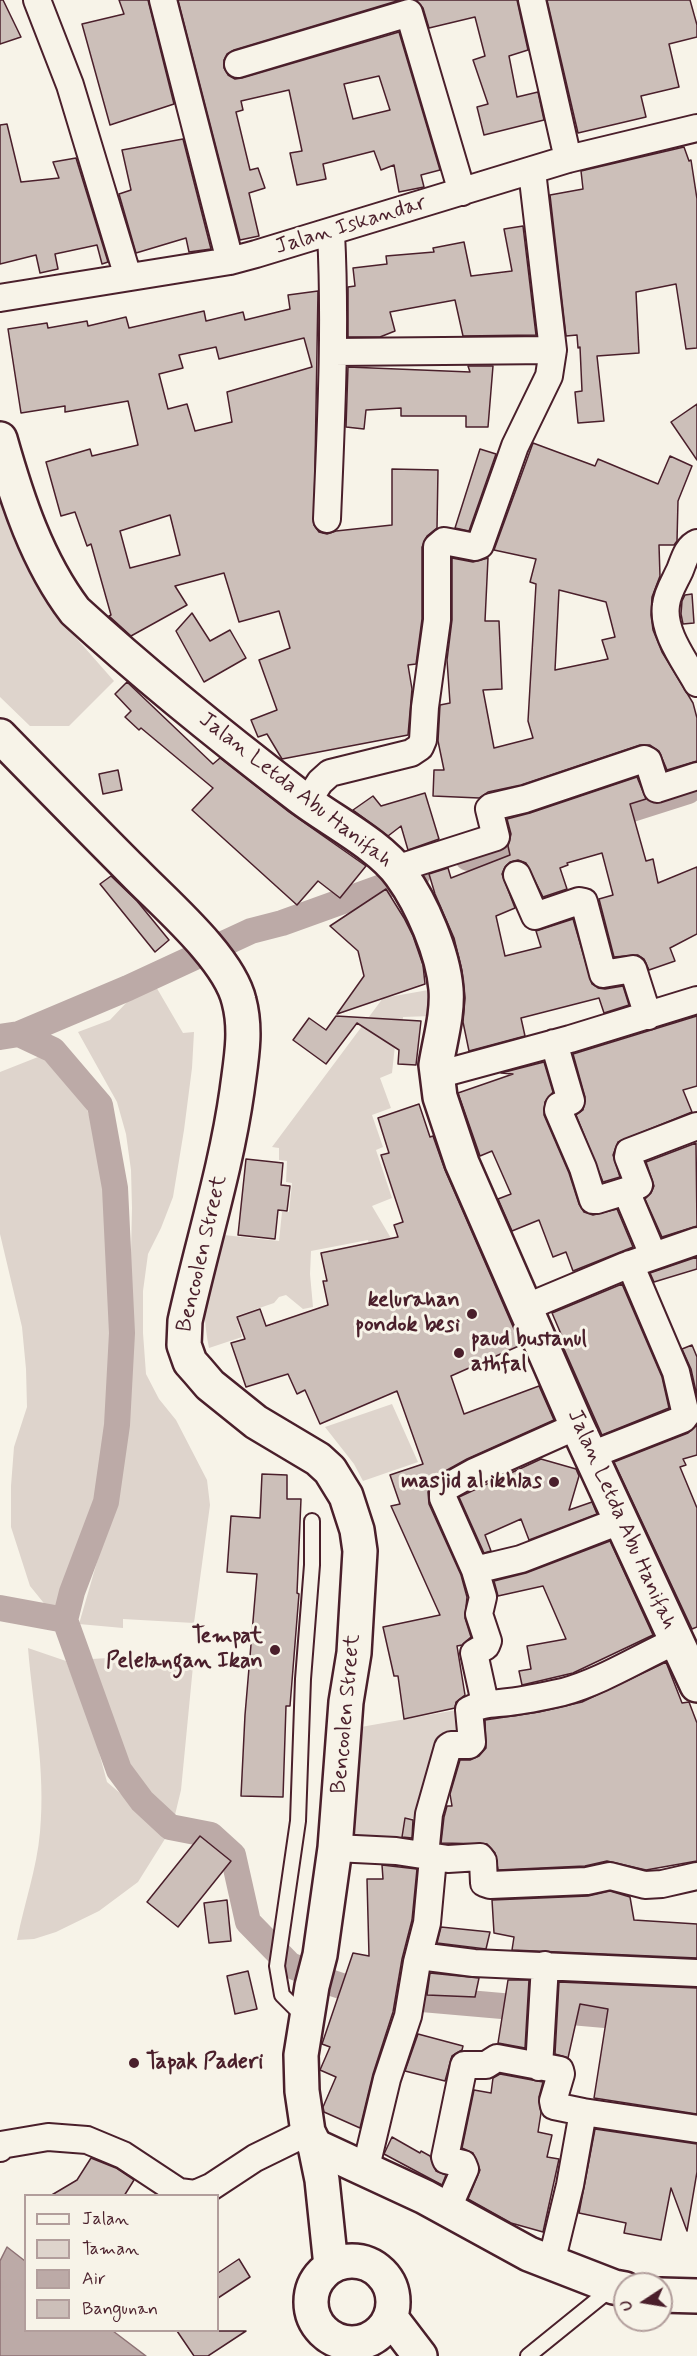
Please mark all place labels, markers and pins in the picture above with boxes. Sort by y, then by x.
place label: kelurahan pondok besi [355,1288,460,1340]
marker: kelurahan pondok besi [465,1307,479,1321]
place label: paud bustanul athfal [471,1327,587,1378]
marker: paud bustanul athfal [452,1346,466,1360]
place label: masjid al ikhlas [401,1469,542,1495]
marker: masjid al ikhlas [547,1475,561,1489]
place label: Tempat Pelelangan Ikan [106,1624,263,1676]
marker: Tempat Pelelangan Ikan [268,1643,282,1657]
place label: Tapak Paderi [146,2050,263,2076]
marker: Tapak Paderi [127,2056,141,2070]

